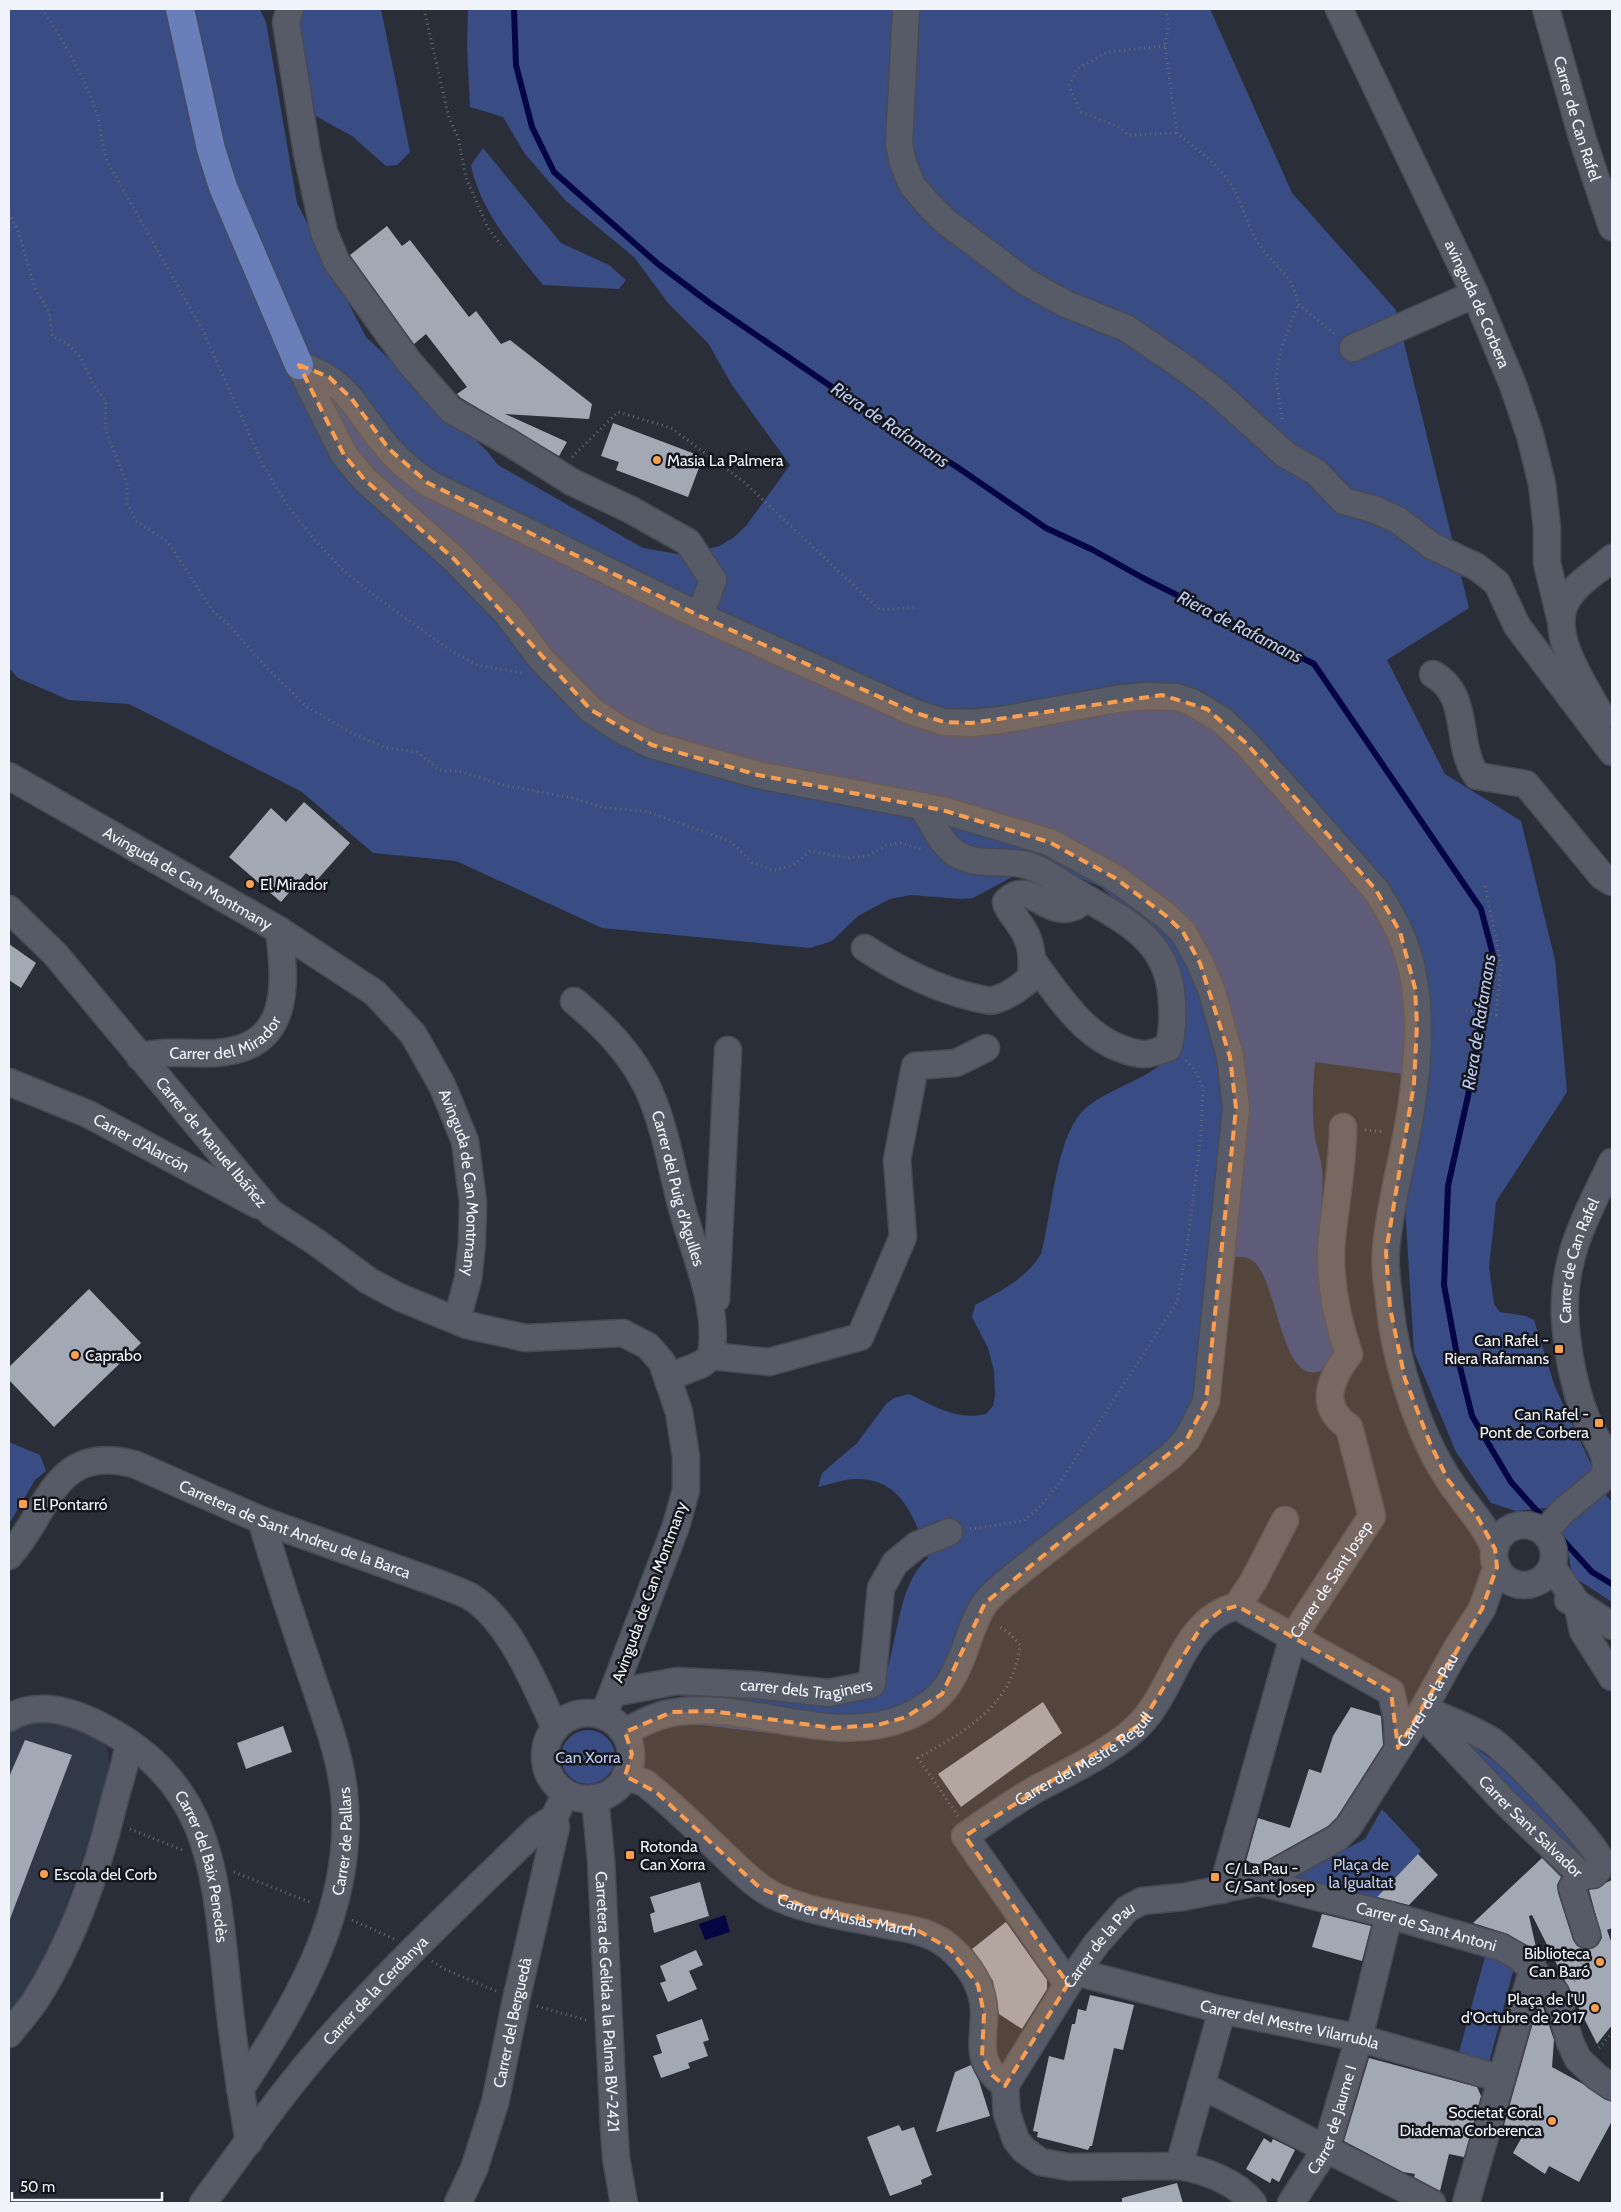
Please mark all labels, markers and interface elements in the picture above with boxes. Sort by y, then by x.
street label: Carrer de Can Rafel [1550,54,1605,184]
street label: avinguda de Corbera [1441,237,1514,371]
water label: Riera de Rafamans [827,377,953,473]
place label: Masia La Palmera [667,451,784,470]
marker: Masia La Palmera [651,454,663,466]
water label: Riera de Rafamans [1174,586,1306,668]
street label: Avinguda de Can Montmany [100,823,275,934]
place label: El Mirador [260,875,329,894]
marker: El Mirador [244,878,256,890]
water label: Riera de Rafamans [1457,952,1501,1092]
street label: Carrer del Mirador [169,1012,285,1063]
street label: Carrer de Manuel Ibáñez [152,1073,271,1212]
street label: Avinguda de Can Montmany [435,1086,482,1277]
street label: Carrer del Puig d'Agulles [647,1108,709,1269]
street label: Carrer d'Alarcón [90,1110,193,1177]
street label: Carrer de Can Rafel [1556,1195,1603,1324]
place label: Can Rafel - Riera Rafamans [1444,1331,1549,1368]
marker: Can Rafel - Riera Rafamans [1553,1343,1565,1355]
place label: Caprabo [85,1346,142,1365]
marker: Caprabo [69,1349,81,1361]
place label: Can Rafel - Pont de Corbera [1480,1405,1589,1442]
marker: Can Rafel - Pont de Corbera [1593,1417,1605,1429]
street label: Carretera de Sant Andreu de la Barca [176,1476,413,1583]
place label: El Pontarró [33,1495,108,1514]
marker: El Pontarró [17,1498,29,1510]
street label: Avinguda de Can Montmany [608,1499,691,1685]
street label: Carrer de Sant Josep [1286,1517,1377,1642]
street label: Carrer de la Pau [1393,1650,1462,1751]
street label: carrer dels Traginers [740,1675,874,1703]
street label: Carrer del Mestre Regull [1011,1708,1157,1810]
park label: Can Xorra [555,1748,621,1767]
street label: Carrer Sant Salvador [1475,1772,1587,1882]
street label: Carrer de Pallars [328,1786,356,1897]
street label: Carrer del Baix Penedès [171,1787,232,1944]
place label: Rotonda Can Xorra [640,1837,706,1874]
marker: Rotonda Can Xorra [624,1849,636,1861]
park label: Plaça de la Igualtat [1329,1855,1394,1892]
place label: C/ La Pau - C/ Sant Josep [1225,1859,1315,1896]
place label: Escola del Corb [54,1865,157,1884]
marker: Escola del Corb [38,1868,50,1880]
street label: Carretera de Gelida a la Palma BV-2421 [592,1871,623,2133]
marker: C/ La Pau - C/ Sant Josep [1209,1871,1221,1883]
street label: Carrer d'Ausiàs March [775,1889,919,1941]
street label: Carrer de la Pau [1059,1898,1138,1992]
street label: Carrer de Sant Antoni [1354,1898,1499,1955]
street label: Carrer de la Cerdanya [319,1932,432,2049]
place label: Biblioteca Can Baró [1524,1944,1590,1981]
street label: Carrer del Berguedà [489,1955,536,2090]
marker: Biblioteca Can Baró [1594,1956,1606,1968]
place label: Plaça de l'U d'Octubre de 2017 [1461,1990,1585,2027]
street label: Carrer del Mestre Vilarrubla [1198,1996,1382,2053]
marker: Plaça de l'U d'Octubre de 2017 [1589,2002,1601,2014]
street label: Carrer de Jaume I [1303,2063,1360,2178]
place label: Societat Coral Diadema Corberenca [1400,2103,1542,2140]
marker: Societat Coral Diadema Corberenca [1546,2115,1558,2127]
scale bar [12,2170,162,2202]
text: 50 m [20,2178,55,2196]

